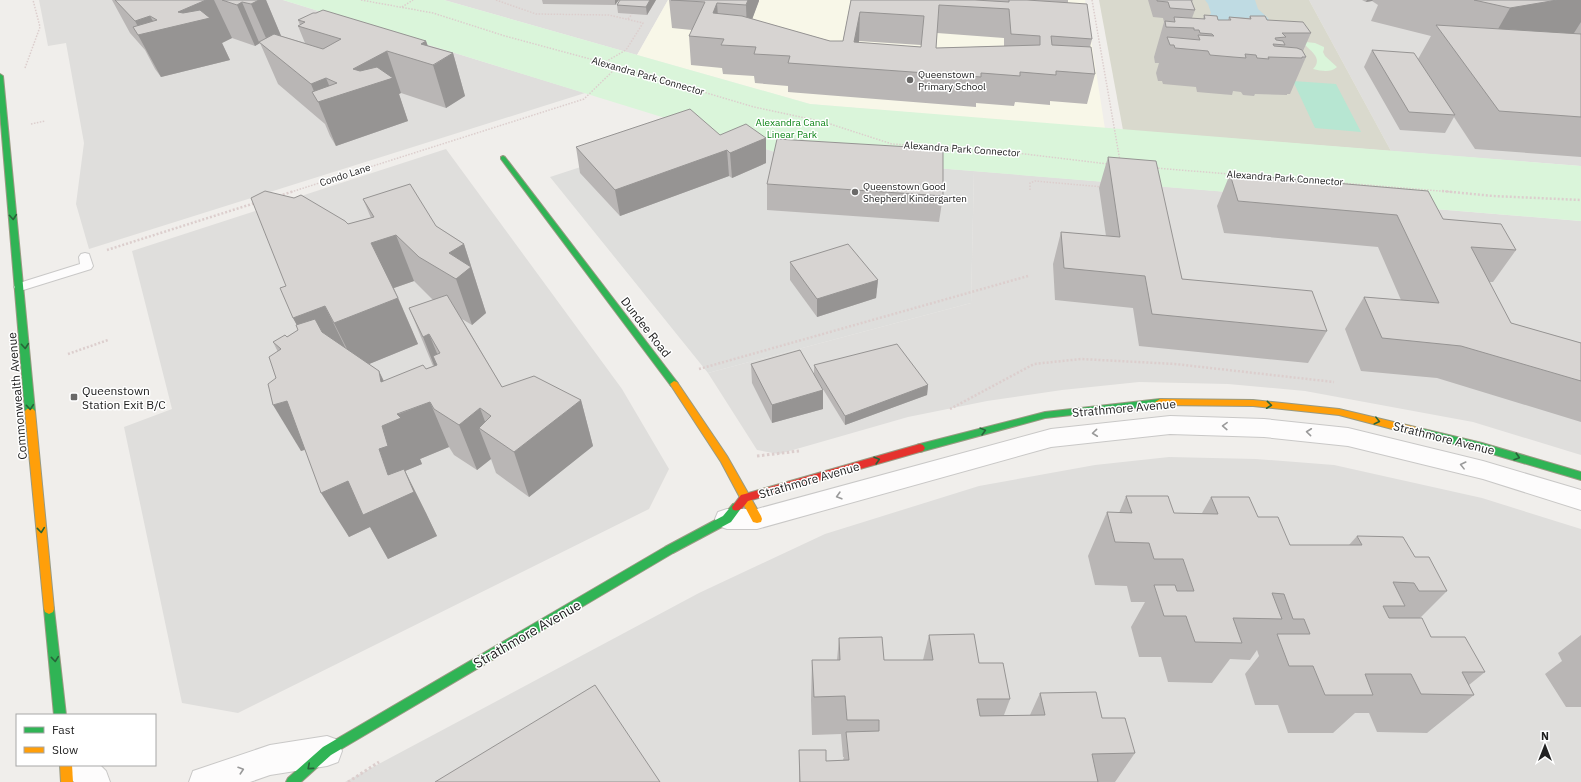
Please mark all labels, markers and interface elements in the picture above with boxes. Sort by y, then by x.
street label: Alexandra Park Connector [590,54,706,98]
place label: Queenstown Primary School [918,68,986,93]
marker: Queenstown Primary School [905,75,915,85]
park label: Alexandra Canal Linear Park [755,116,829,141]
street label: Alexandra Park Connector [903,138,1021,160]
street label: Condo Lane [318,161,373,189]
street label: Alexandra Park Connector [1226,167,1344,189]
place label: Queenstown Good Shepherd Kindergarten [863,180,967,205]
marker: Queenstown Good Shepherd Kindergarten [850,187,860,197]
one-way arrow [8,214,17,220]
street label: Dundee Road [618,294,674,360]
street label: Commonwealth Avenue [4,331,30,460]
one-way arrow [21,343,30,349]
place label: Queenstown Station Exit B/C [82,383,166,412]
marker: Queenstown Station Exit B/C [69,392,79,402]
street label: Strathmore Avenue [1072,396,1177,420]
one-way arrow [1266,400,1272,409]
one-way arrow [26,404,35,410]
one-way arrow [1374,417,1381,425]
street label: Strathmore Avenue [1392,418,1497,458]
one-way arrow [1222,422,1228,431]
one-way arrow [979,427,986,436]
one-way arrow [1092,428,1098,437]
one-way arrow [1306,428,1312,437]
one-way arrow [1513,452,1520,461]
one-way arrow [873,456,880,465]
street label: Strathmore Avenue [757,458,861,502]
one-way arrow [1460,461,1467,470]
one-way arrow [836,491,843,500]
one-way arrow [36,527,45,533]
street label: Strathmore Avenue [470,596,584,672]
one-way arrow [50,656,59,662]
legend [16,714,156,766]
text: Fast [52,722,75,737]
north arrow [1525,726,1565,766]
text: N [1541,729,1549,743]
text: Slow [52,742,78,757]
one-way arrow [307,762,315,769]
one-way arrow [238,766,245,775]

